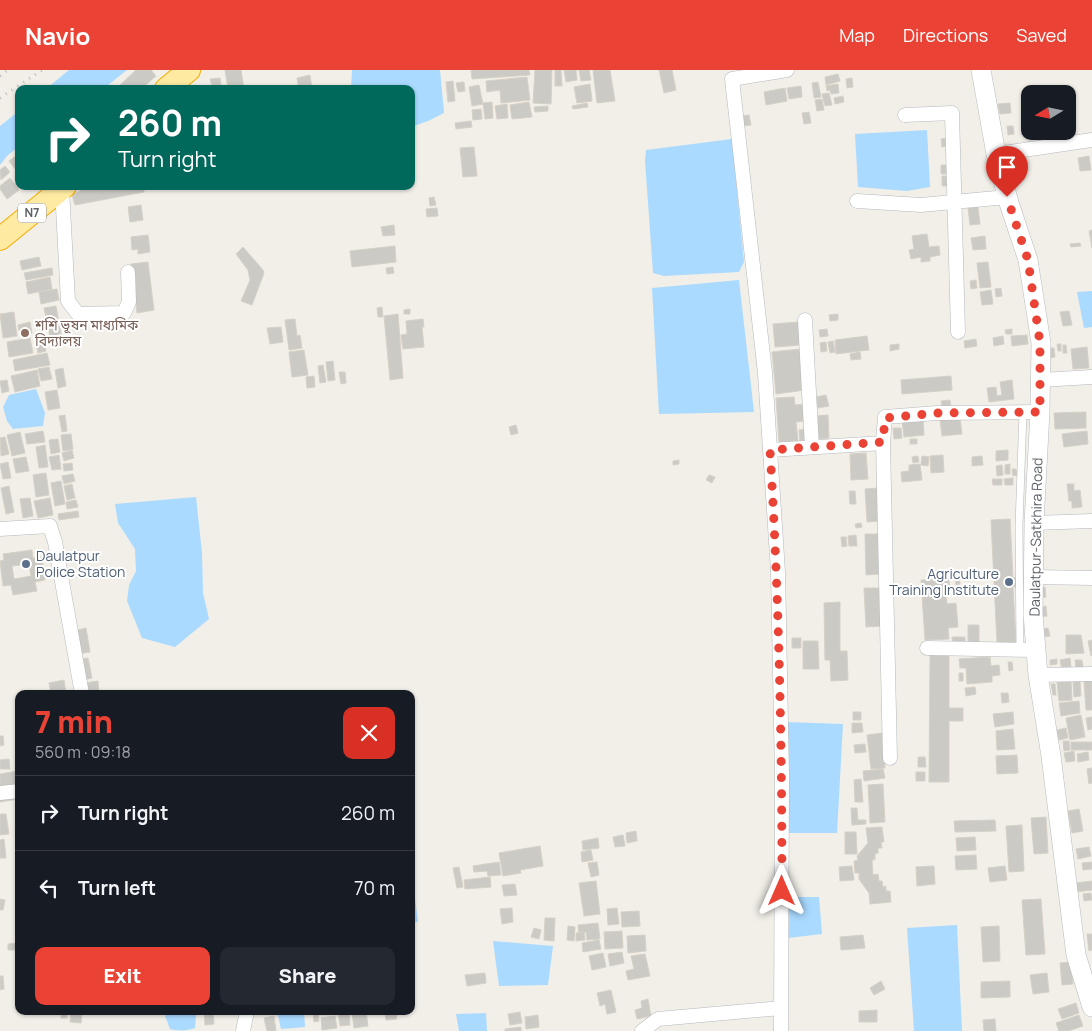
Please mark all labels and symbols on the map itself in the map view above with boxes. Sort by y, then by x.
north arrow [1021,85,1076,140]
pin [986,146,1028,197]
road number: N7 [18,204,46,222]
place label: শশি ভূষন মাধ্যমিক বিদ্যালয় [34,315,139,350]
marker: শশি ভূষন মাধ্যমিক বিদ্যালয় [19,327,31,339]
street label: Daulatpur-Satkhira Road [1025,457,1046,617]
place label: Daulatpur Police Station [36,546,125,581]
marker: Daulatpur Police Station [20,558,32,570]
place label: Agriculture Training Institute [889,564,999,599]
marker: Agriculture Training Institute [1003,576,1015,588]
position arrow [755,864,807,916]

